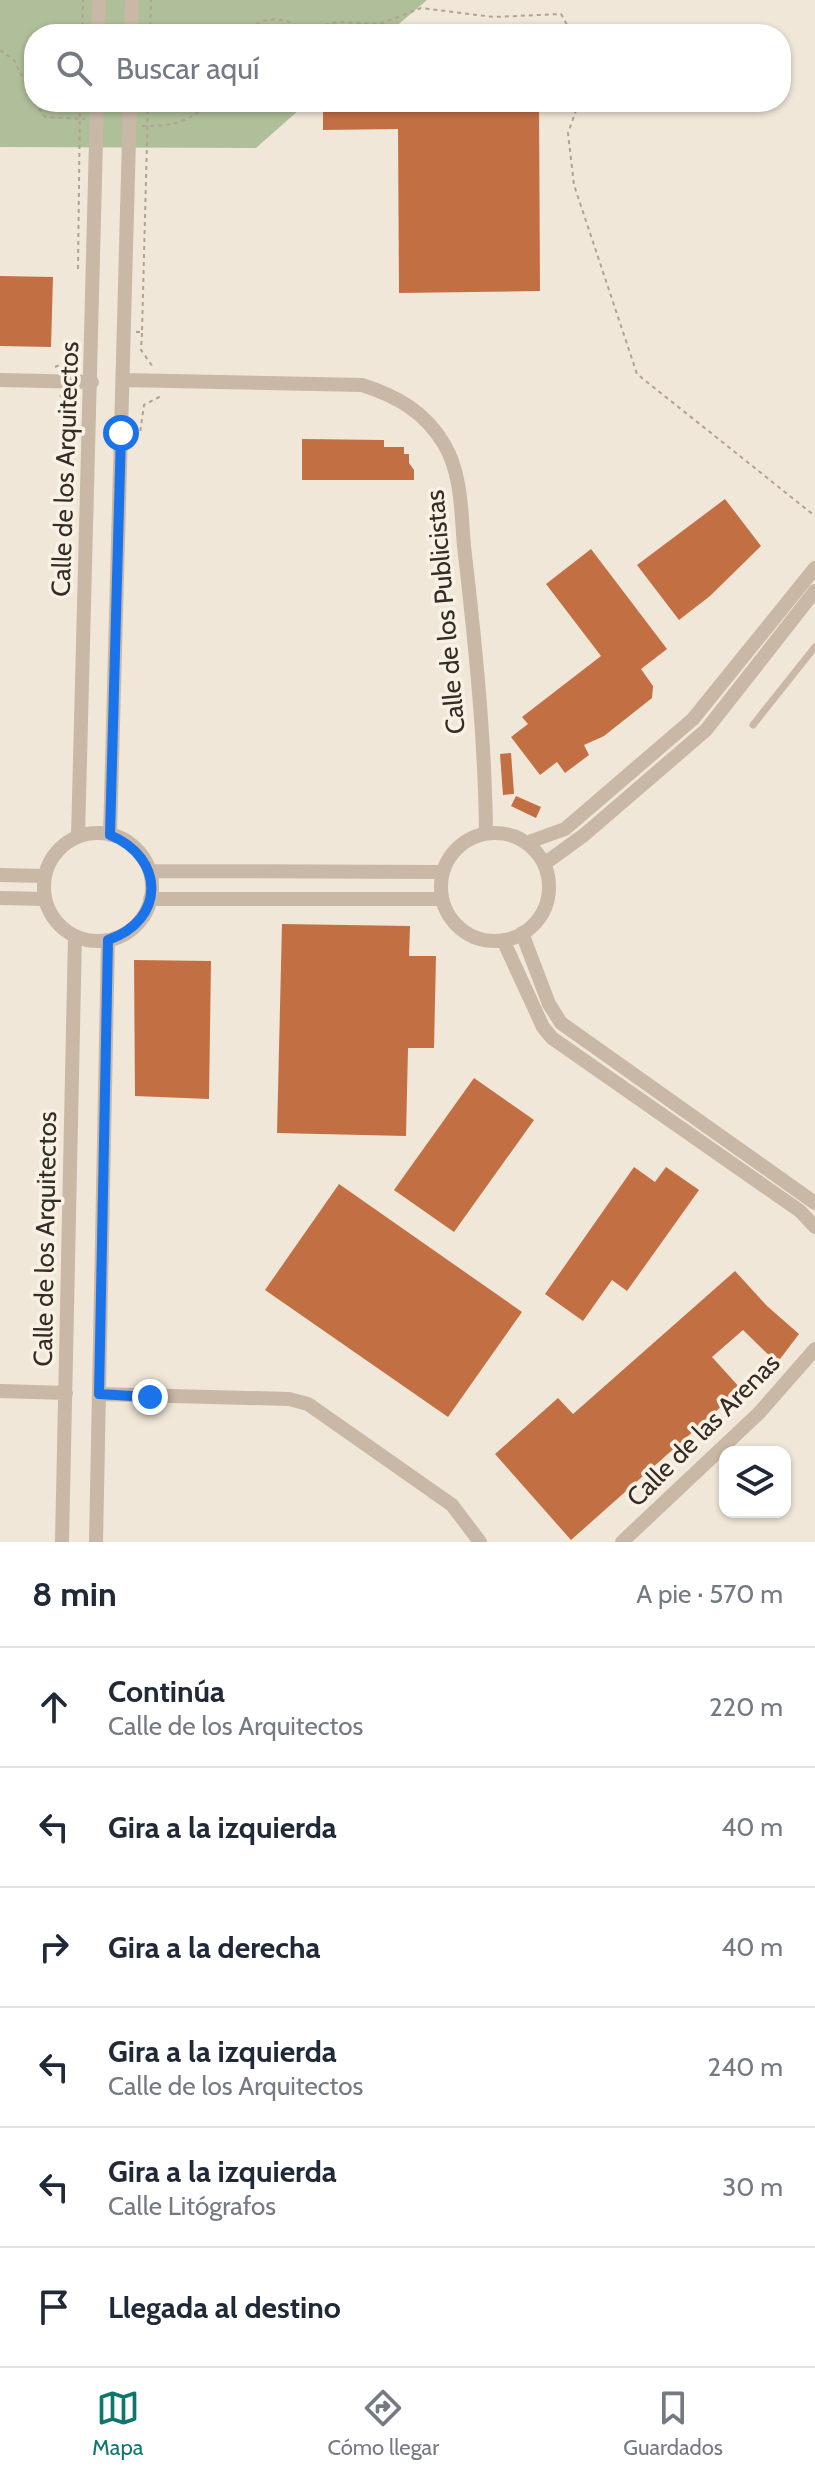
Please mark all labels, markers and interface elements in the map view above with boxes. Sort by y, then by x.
search box [24,24,791,112]
icon: search [52,46,96,90]
text: Buscar aquí [116,50,259,87]
street label: Calle de los Arquitectos [45,341,85,597]
route start [103,415,139,451]
street label: Calle de los Publicistas [418,488,472,735]
street label: Calle de los Arquitectos [27,1111,63,1367]
street label: Calle de las Arenas [620,1347,786,1513]
route end [132,1379,168,1415]
map controls [719,1446,791,1518]
button: layers [719,1446,791,1518]
text: 8 min [32,1573,117,1615]
text: A pie · 570 m [636,1578,783,1610]
text: Continúa [108,1673,225,1710]
icon: ahead [32,1685,76,1729]
text: 220 m [709,1691,783,1723]
text: Calle de los Arquitectos [108,1710,363,1742]
icon: left [32,1805,76,1849]
text: Gira a la izquierda [108,1809,337,1846]
text: 40 m [721,1811,783,1843]
icon: right [32,1925,76,1969]
text: Gira a la derecha [108,1929,320,1966]
text: 40 m [721,1931,783,1963]
text: Gira a la izquierda [108,2033,337,2070]
icon: left [32,2045,76,2089]
text: 240 m [708,2051,783,2083]
text: Calle de los Arquitectos [108,2070,363,2102]
text: Gira a la izquierda [108,2153,337,2190]
icon: left [32,2165,76,2209]
text: 30 m [722,2171,783,2203]
text: Calle Litógrafos [108,2190,276,2222]
icon: arrive [32,2285,76,2329]
text: Llegada al destino [108,2289,341,2326]
tab: Mapa [92,2386,143,2461]
tab: Cómo llegar [327,2386,439,2461]
tab: Guardados [623,2386,723,2461]

